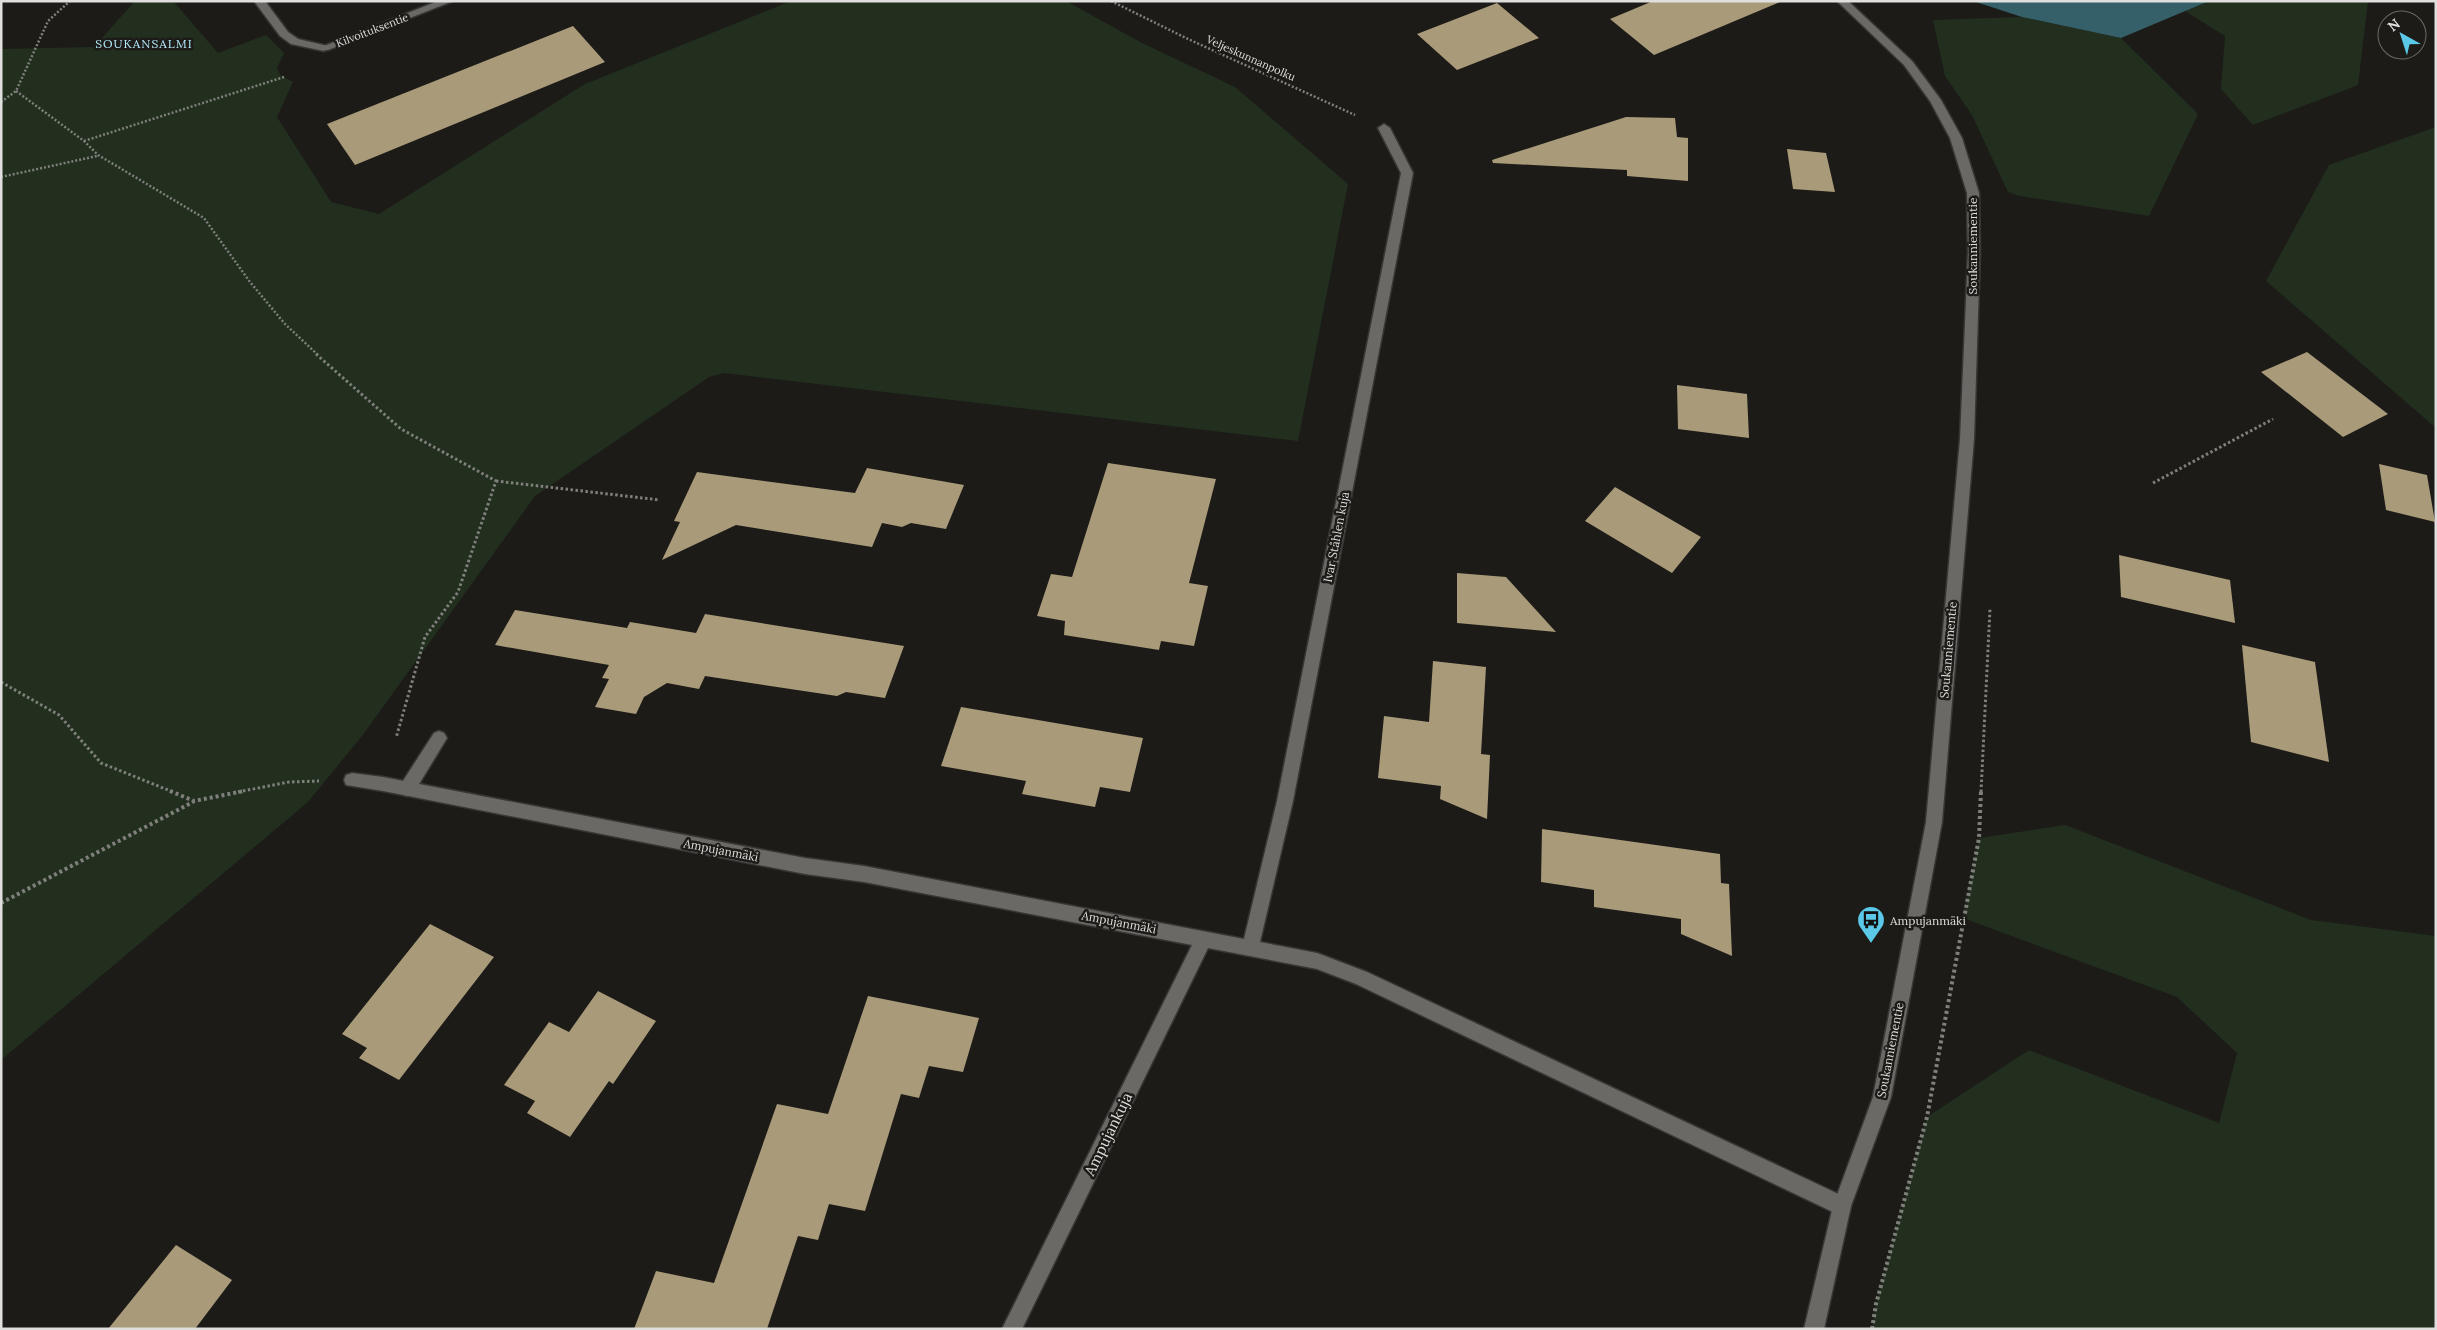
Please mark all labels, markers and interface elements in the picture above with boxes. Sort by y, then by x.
street label: Kilvoituksentie [334,10,410,50]
north arrow [2377,10,2427,60]
text: N [2384,14,2404,35]
street label: Veljeskunnanpolku [1203,32,1298,84]
district label: SOUKANSALMI [95,36,193,51]
street label: Soukanniementie [1965,197,1980,295]
street label: Ivar Ståhlen kuja [1320,490,1352,584]
street label: Soukanniementie [1936,601,1960,699]
street label: Ampujanmäki [681,835,760,865]
bus stop icon: Ampujanmäki [1856,905,1886,944]
street label: Ampujanmäki [1079,907,1158,937]
place label: Ampujanmäki [1889,913,1966,928]
street label: Soukanniementie [1873,1000,1907,1099]
street label: Ampujankuja [1079,1089,1136,1180]

